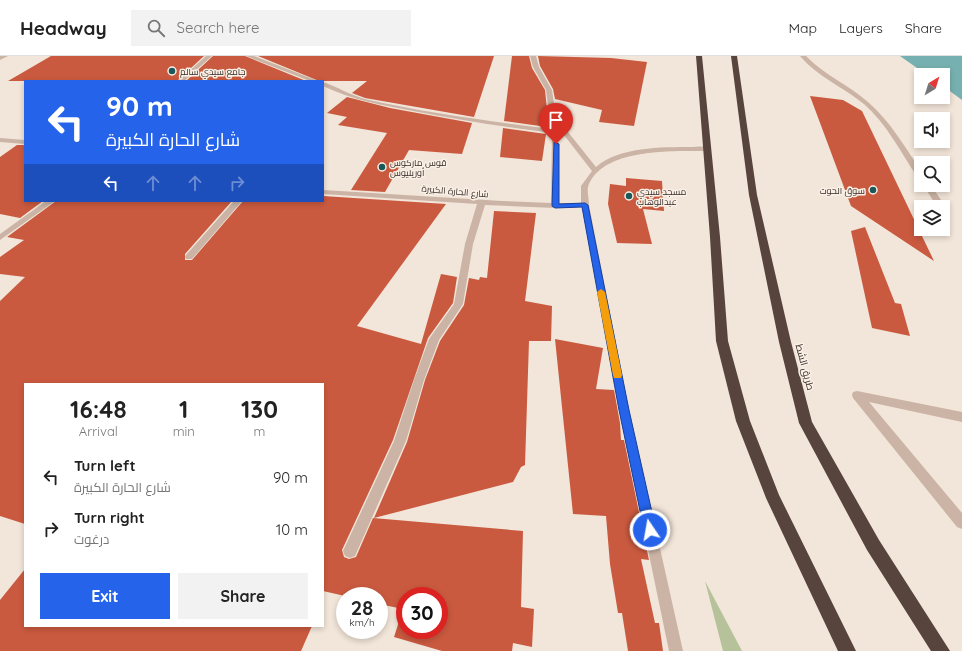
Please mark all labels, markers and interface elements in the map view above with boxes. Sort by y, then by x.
search box [131,10,411,46]
text: Headway [20,16,107,40]
icon: search [145,17,167,39]
text: Search here [177,18,259,37]
text: Map [788,19,817,37]
text: Layers [839,19,883,37]
text: Share [905,19,942,37]
marker: جامع سيدي سالم [167,66,177,76]
place label: جامع سيدي سالم [180,66,246,79]
north arrow [914,68,950,104]
map controls [914,68,950,236]
text: 90 m [106,88,173,123]
icon: left [40,96,92,148]
pin [539,103,573,144]
icon: arrive [545,109,567,131]
button: sound [914,112,950,148]
text: شارع الحارة الكبيرة [106,128,240,151]
button: search [914,156,950,192]
place label: قوس ماركوس أوريليوس [390,157,447,178]
marker: قوس ماركوس أوريليوس [377,162,387,172]
icon: left [100,172,122,194]
icon: ahead [142,172,164,194]
icon: ahead [184,172,206,194]
icon: right [226,172,248,194]
street label: شارع الحارة الكبيرة [421,183,489,200]
place label: سوق الحوت [819,185,865,197]
marker: سوق الحوت [868,185,878,195]
place label: مسجد سيدي عبدالوهاب [637,186,686,207]
marker: مسجد سيدي عبدالوهاب [624,191,634,201]
button: layers [914,200,950,236]
street label: طريق الشط [793,342,817,392]
text: 16:48 [70,394,127,424]
text: 1 [179,394,188,424]
text: 130 [241,394,278,424]
text: Arrival [79,423,118,439]
text: min [173,423,195,439]
text: m [253,423,265,439]
text: Turn left [74,456,136,475]
icon: left [40,466,62,488]
text: 90 m [273,468,308,487]
text: شارع الحارة الكبيرة [74,479,171,495]
text: Turn right [74,508,145,527]
position arrow [629,509,671,551]
icon: right [40,518,62,540]
text: 10 m [276,520,308,539]
text: درغوت [74,531,109,547]
button: Exit [40,573,170,619]
button: Share [178,573,308,619]
speed limit sign: 30 [396,587,448,639]
text: 28 [351,595,373,620]
text: km/h [349,616,375,629]

